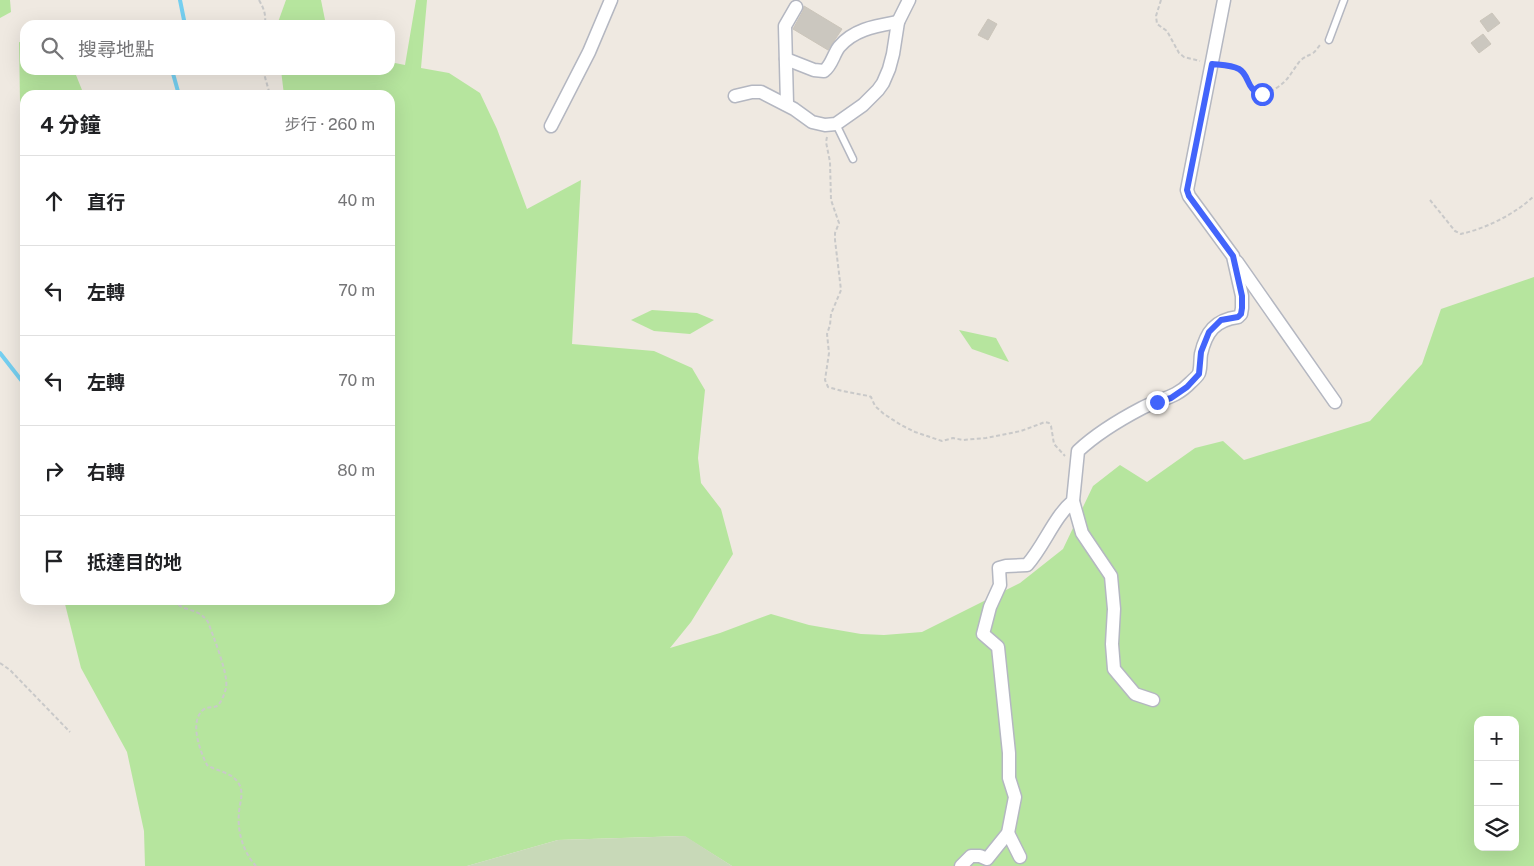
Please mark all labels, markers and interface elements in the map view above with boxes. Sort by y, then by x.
search box [20,20,395,75]
icon: search [38,34,66,62]
text: 搜尋地點 [78,38,154,60]
route start [1251,83,1274,106]
text: 4 分鐘 [40,112,101,137]
text: 步行 · 260 m [285,115,375,134]
icon: ahead [40,187,68,215]
text: 直行 [87,191,125,213]
text: 40 m [337,191,375,210]
icon: left [40,277,68,305]
text: 左轉 [87,281,125,303]
text: 70 m [338,281,375,300]
icon: left [40,367,68,395]
text: 左轉 [87,371,125,393]
text: 70 m [338,371,375,390]
route end [1146,391,1169,414]
icon: right [40,457,68,485]
text: 右轉 [87,461,125,483]
text: 80 m [337,461,375,480]
icon: arrive [40,547,68,575]
text: 抵達目的地 [87,551,182,573]
map controls [1474,716,1519,851]
button: + [1474,716,1519,761]
button: − [1474,761,1519,806]
button: layers [1474,806,1519,851]

